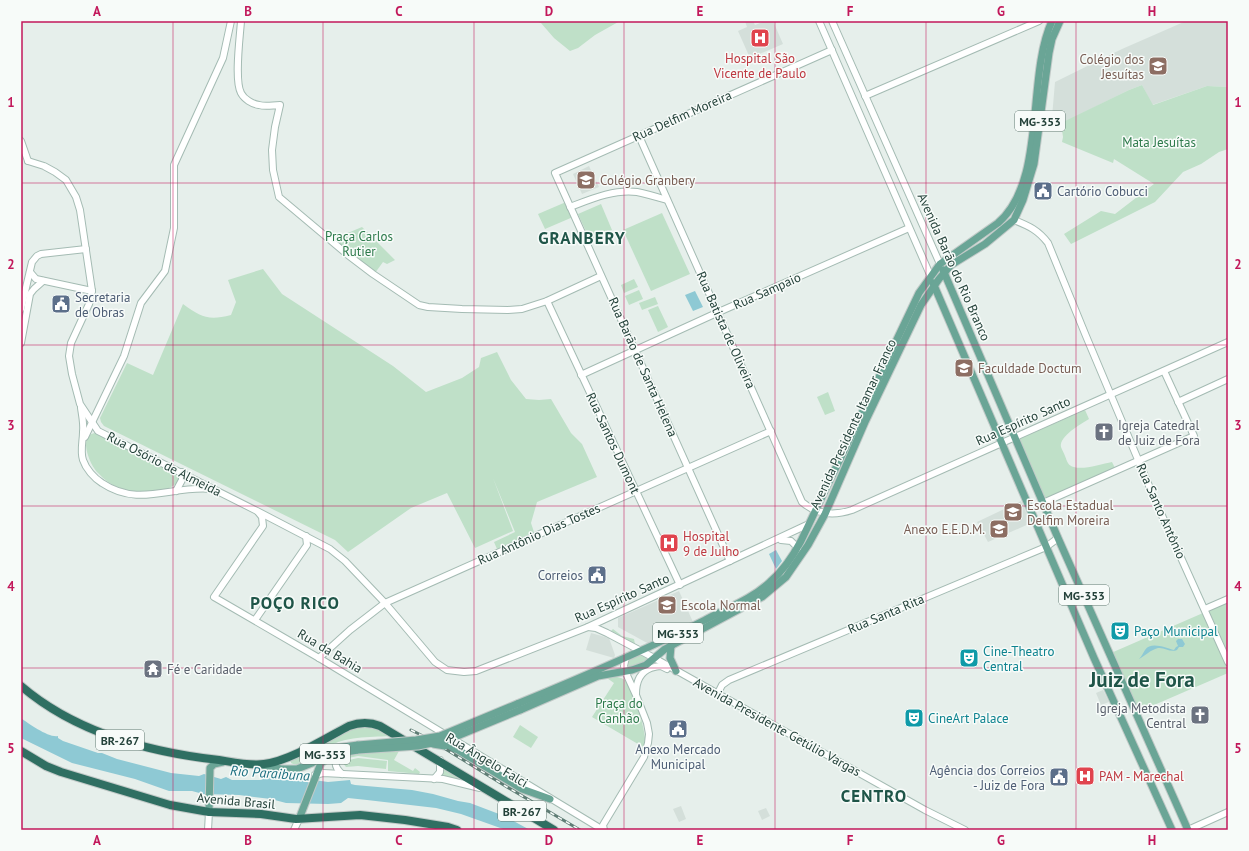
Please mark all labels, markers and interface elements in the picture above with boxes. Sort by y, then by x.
text: A [93,3,101,20]
text: B [244,3,252,20]
text: C [395,3,403,20]
text: D [545,3,553,20]
text: E [697,3,704,20]
text: F [847,3,854,20]
text: G [997,3,1005,20]
text: H [1148,3,1156,20]
hospital icon: Hospital São Vicente de Paulo [749,27,771,49]
place label: Hospital São Vicente de Paulo [713,50,806,82]
place label: Colégio dos Jesuítas [1079,51,1144,83]
school or university icon: Colégio dos Jesuítas [1147,55,1169,77]
street label: Rua Delfim Moreira [630,86,734,146]
text: 1 [7,94,15,111]
text: 1 [1234,94,1242,111]
road number: MG-353 [1015,111,1065,131]
park label: Mata Jesuítas [1122,134,1196,151]
school or university icon: Colégio Granbery [575,169,597,191]
place label: Colégio Granbery [600,172,695,189]
public building icon: Cartório Cobucci [1032,180,1054,202]
place label: Cartório Cobucci [1057,183,1148,200]
street label: Avenida Barão do Rio Branco [914,190,994,344]
district label: GRANBERY [538,227,626,249]
park label: Praça Carlos Rutier [325,228,393,260]
text: 2 [7,256,15,273]
text: 2 [1234,256,1242,273]
street label: Rua Batista de Oliveira [692,269,760,391]
street label: Rua Sampaio [730,269,804,313]
place label: Secretaria de Obras [75,289,130,321]
public building icon: Secretaria de Obras [50,293,72,315]
street label: Rua Barão de Santa Helena [605,295,681,439]
street label: Avenida Presidente Itamar Franco [806,336,900,512]
school or university icon: Faculdade Doctum [953,357,975,379]
place label: Faculdade Doctum [978,360,1082,377]
street label: Rua Santos Dumont [582,390,644,497]
street label: Rua Espírito Santo [973,393,1073,449]
text: 3 [7,417,15,434]
place label: Igreja Catedral de Juiz de Fora [1118,417,1200,449]
text: 3 [1234,417,1242,434]
church icon: Igreja Catedral de Juiz de Fora [1093,421,1115,443]
street label: Rua Osório de Almeida [104,428,224,500]
street label: Rua Santo Antônio [1132,461,1190,561]
place label: Escola Estadual Delfim Moreira [1027,497,1113,529]
street label: Rua Antônio Dias Tostes [475,499,603,569]
school or university icon: Escola Estadual Delfim Moreira [1002,501,1024,523]
school or university icon: Anexo E.E.D.M. [988,518,1010,540]
place label: Anexo E.E.D.M. [904,521,985,538]
place label: Hospital 9 de Julho [683,528,739,560]
hospital icon: Hospital 9 de Julho [658,532,680,554]
public building icon: Correios [586,564,608,586]
place label: Correios [538,567,583,584]
street label: Rua Espírito Santo [572,570,672,626]
text: 4 [7,578,15,595]
text: 4 [1234,578,1242,595]
road number: MG-353 [1059,585,1109,605]
street label: Rua Santa Rita [845,590,927,638]
district label: POÇO RICO [250,592,340,614]
school or university icon: Escola Normal [656,594,678,616]
place label: Escola Normal [681,597,761,614]
theatre icon: Paço Municipal [1109,620,1131,642]
road number: MG-353 [653,623,703,643]
place label: Paço Municipal [1134,623,1218,640]
street label: Rua da Bahia [295,625,365,677]
place label: Cine-Theatro Central [983,643,1054,675]
theatre icon: Cine-Theatro Central [958,647,980,669]
temple icon: Fé e Caridade [142,658,164,680]
place label: Fé e Caridade [167,661,242,678]
district label: Juiz de Fora [1088,666,1195,693]
street label: Avenida Presidente Getúlio Vargas [690,674,864,780]
park label: Praça do Canhão [595,695,643,727]
place label: Igreja Metodista Central [1096,700,1186,732]
church icon: Igreja Metodista Central [1189,704,1211,726]
theatre icon: CineArt Palace [903,707,925,729]
place label: CineArt Palace [928,710,1009,727]
public building icon: Anexo Mercado Municipal [667,718,689,740]
street label: Rua Ângelo Falci [443,729,531,791]
road number: BR-267 [96,730,144,750]
text: 5 [7,740,15,757]
text: 5 [1234,740,1242,757]
place label: Anexo Mercado Municipal [635,741,721,773]
road number: MG-353 [300,744,350,764]
water label: Rio Paraibuna [230,761,311,785]
place label: Agência dos Correios - Juiz de Fora [929,762,1045,794]
hospital icon: PAM - Marechal [1074,765,1096,787]
public building icon: Agência dos Correios - Juiz de Fora [1048,766,1070,788]
place label: PAM - Marechal [1099,768,1184,785]
district label: CENTRO [841,785,907,807]
street label: Avenida Brasil [196,789,276,813]
road number: BR-267 [498,801,546,821]
text: A [93,832,101,849]
text: B [244,832,252,849]
text: C [395,832,403,849]
text: D [545,832,553,849]
text: E [697,832,704,849]
text: F [847,832,854,849]
text: G [997,832,1005,849]
text: H [1148,832,1156,849]

